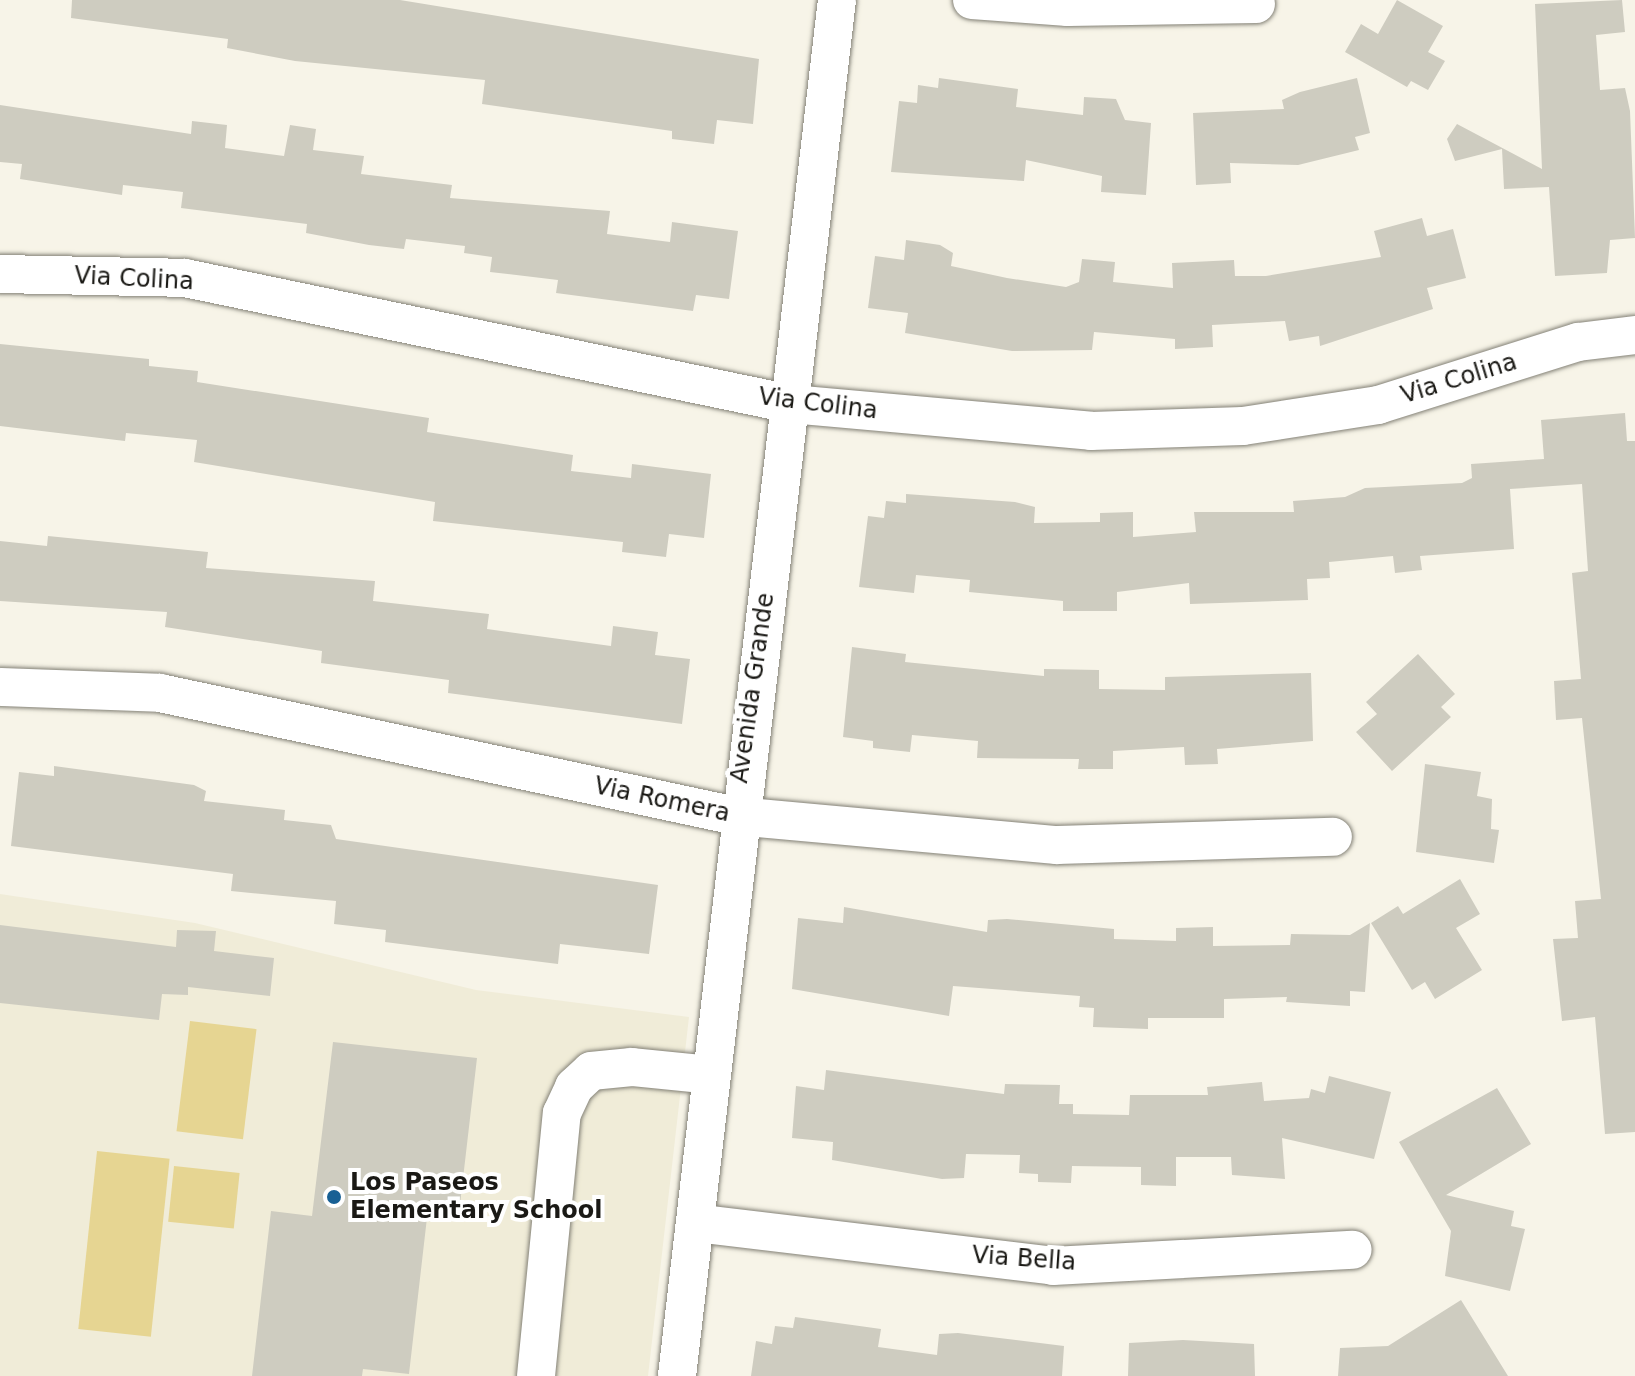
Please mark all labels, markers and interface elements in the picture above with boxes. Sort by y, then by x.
street label: Via Colina [74,261,194,297]
street label: Via Colina [1398,348,1520,410]
street label: Via Colina [757,382,879,426]
street label: Avenida Grande [725,591,781,785]
street label: Via Romera [592,772,732,828]
place label: Los Paseos Elementary School [350,1169,603,1225]
marker: Los Paseos Elementary School [325,1188,343,1206]
street label: Via Bella [971,1241,1077,1277]

